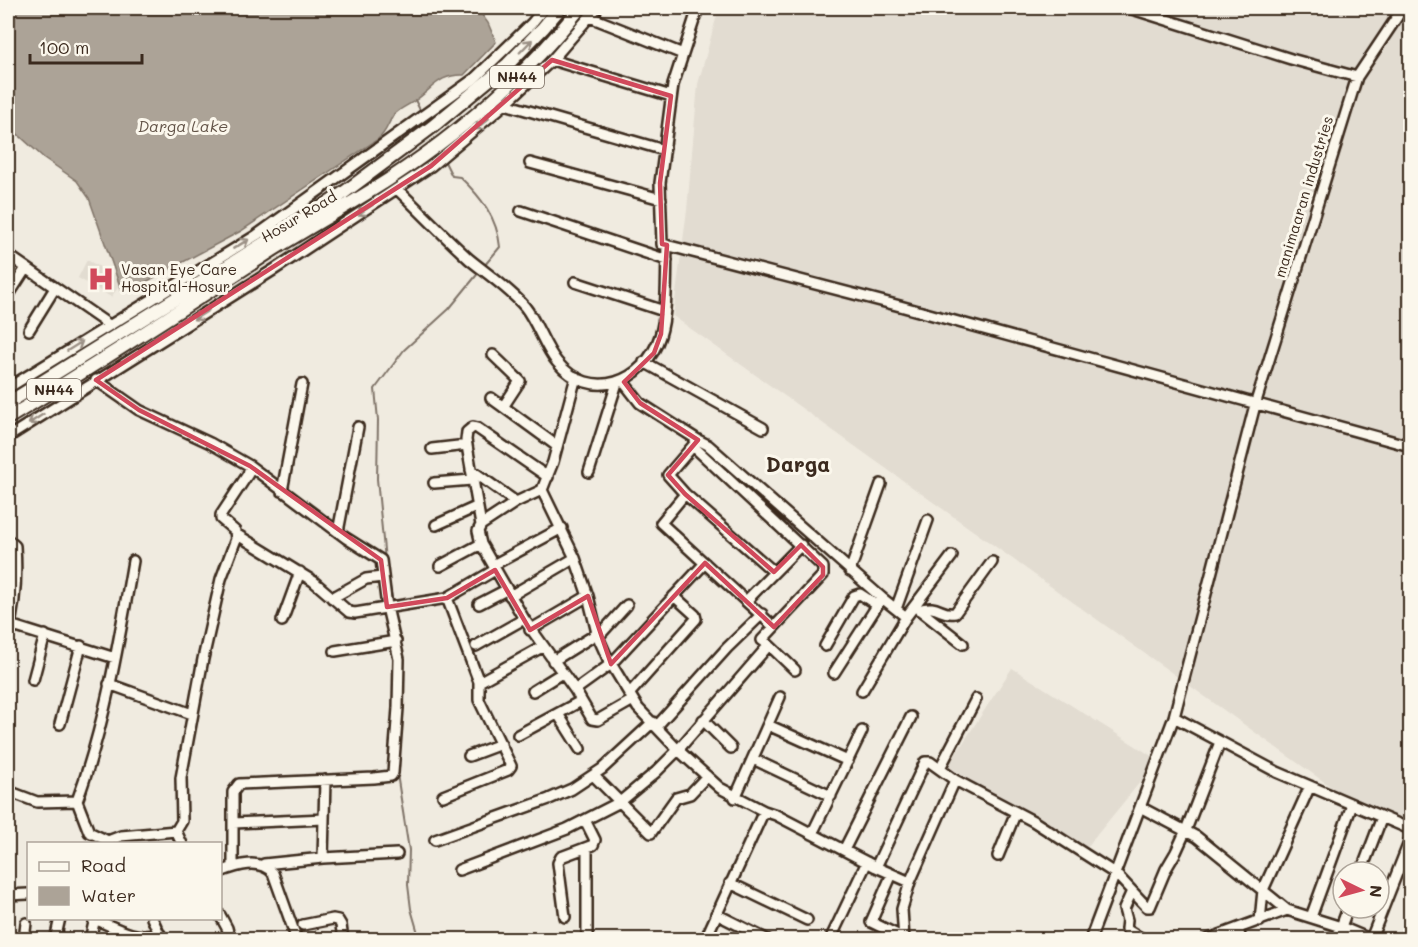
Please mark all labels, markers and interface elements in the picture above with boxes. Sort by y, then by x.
scale bar [30,27,142,65]
text: 100 m [39,35,89,59]
one-way arrow [519,38,533,53]
road number: NH44 [490,66,544,88]
street label: manimaaran industries [1269,113,1337,280]
water label: Darga Lake [138,115,228,136]
one-way arrow [475,117,490,131]
street label: Hosur Road [257,186,340,247]
one-way arrow [357,204,374,216]
one-way arrow [232,238,249,250]
place label: Vasan Eye Care Hospital-Hosur [121,259,237,296]
hospital icon: Vasan Eye Care Hospital-Hosur [86,264,116,294]
one-way arrow [193,309,210,321]
one-way arrow [66,339,83,351]
road number: NH44 [27,379,81,401]
one-way arrow [28,413,45,425]
district label: Darga [766,450,830,477]
legend [27,842,222,920]
text: Road [81,853,126,877]
north arrow [1331,860,1391,920]
text: Water [81,883,136,907]
text: N [1365,884,1387,898]

